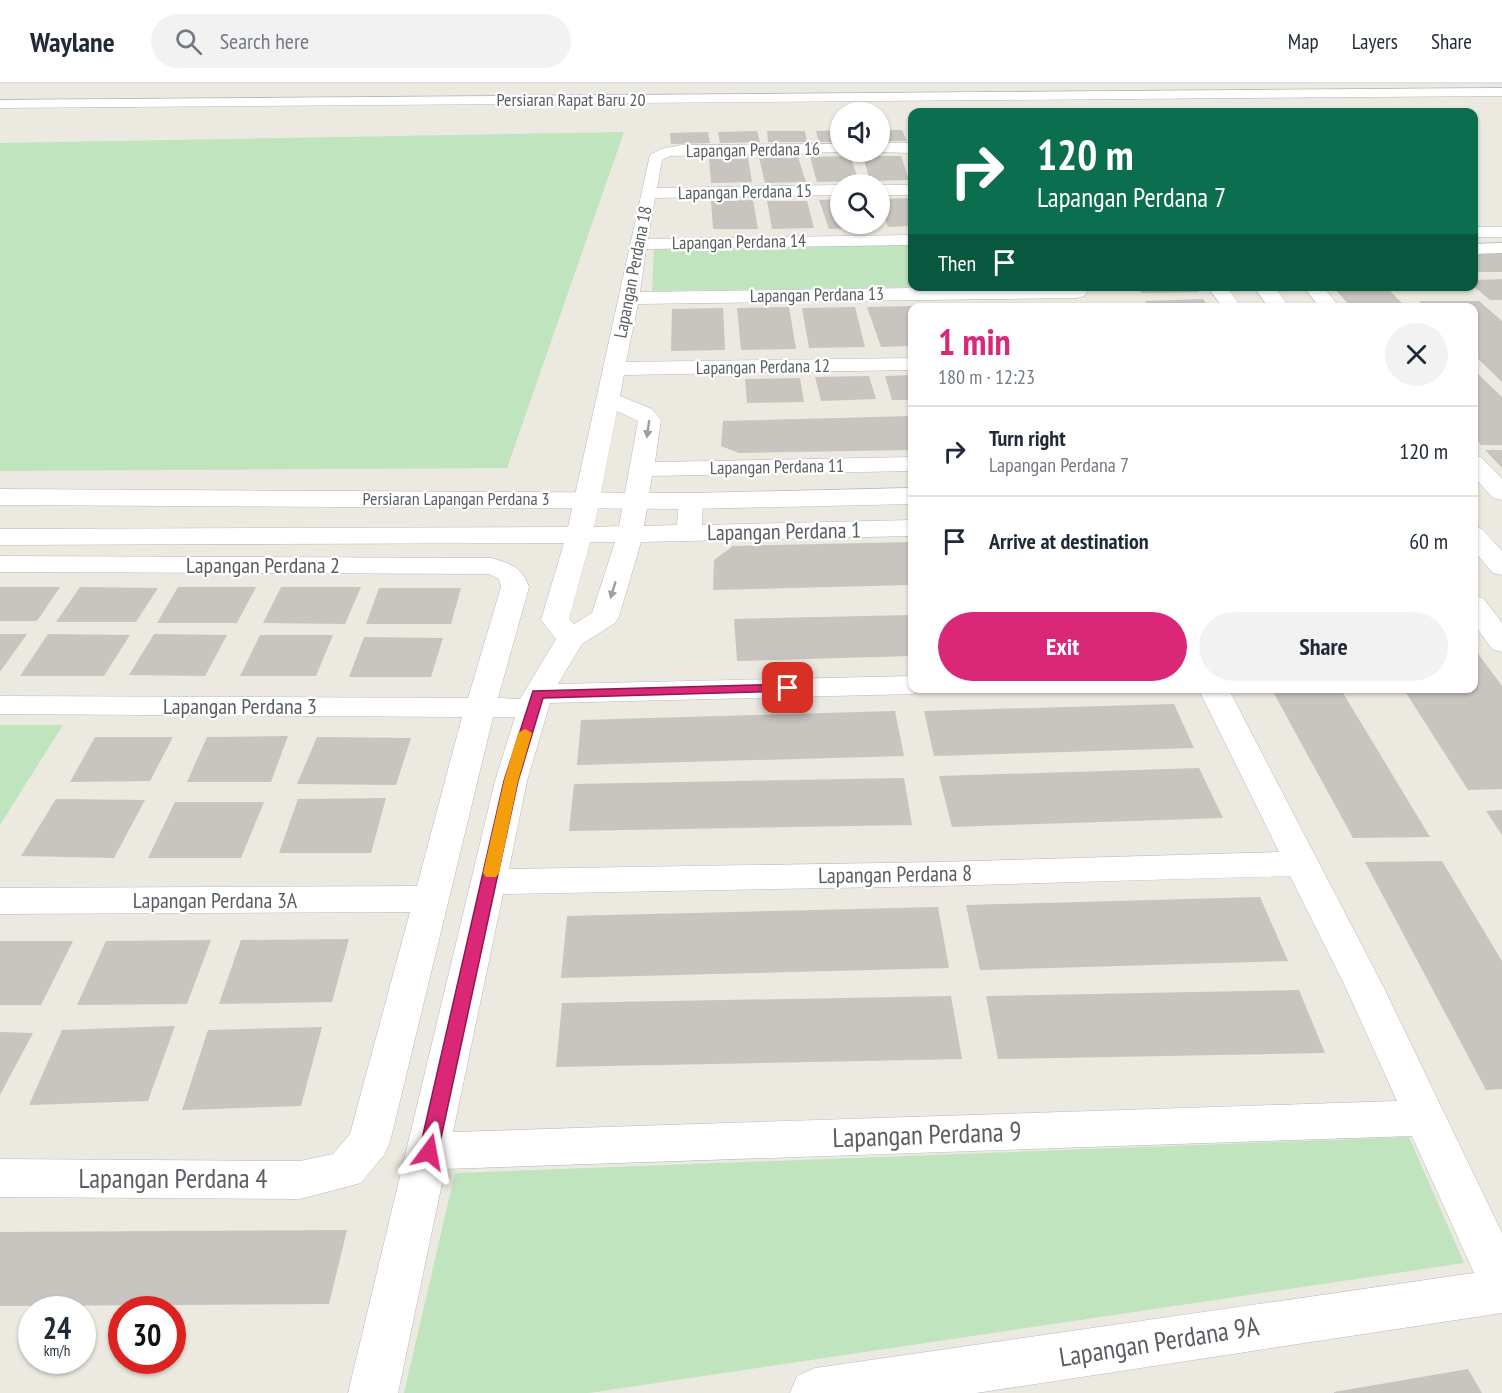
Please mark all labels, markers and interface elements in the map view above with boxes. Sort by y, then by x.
search box [151,14,571,68]
text: Waylane [30,23,115,60]
icon: search [172,25,205,58]
text: Search here [220,27,309,55]
text: Map [1288,28,1319,55]
text: Layers [1352,28,1398,55]
text: Share [1431,28,1472,55]
street label: Persiaran Rapat Baru 20 [496,88,646,111]
map controls [830,102,890,234]
button: sound [830,102,890,162]
text: 120 m [1037,127,1134,182]
icon: right [938,132,1016,210]
street label: Lapangan Perdana 16 [686,137,820,162]
button: search [830,174,890,234]
street label: Lapangan Perdana 15 [678,179,812,204]
text: Lapangan Perdana 7 [1037,180,1226,214]
street label: Lapangan Perdana 18 [608,204,657,340]
street label: Lapangan Perdana 14 [672,229,806,254]
icon: arrive [988,246,1021,279]
text: Then [938,249,976,277]
street label: Lapangan Perdana 13 [750,282,884,307]
text: 1 min [938,318,1011,365]
button: close [1385,323,1448,386]
street label: Lapangan Perdana 12 [696,354,830,379]
text: 180 m · 12:23 [938,364,1035,390]
one-way arrow [643,420,652,439]
text: Turn right [989,424,1066,452]
icon: right [938,435,971,468]
text: 120 m [1399,437,1448,465]
text: Lapangan Perdana 7 [989,452,1129,478]
street label: Lapangan Perdana 11 [710,454,844,479]
street label: Persiaran Lapangan Perdana 3 [362,487,550,510]
street label: Lapangan Perdana 1 [707,516,861,546]
icon: arrive [938,525,971,558]
text: Arrive at destination [989,527,1149,555]
text: 60 m [1409,527,1448,555]
street label: Lapangan Perdana 2 [186,551,340,579]
one-way arrow [608,581,617,599]
button: Exit [938,612,1187,681]
button: Share [1199,612,1448,681]
pin [762,662,813,713]
icon: arrive [771,671,804,704]
street label: Lapangan Perdana 3 [163,692,317,720]
street label: Lapangan Perdana 8 [818,859,972,889]
street label: Lapangan Perdana 3A [133,886,298,914]
street label: Lapangan Perdana 9 [832,1114,1022,1154]
position arrow [397,1120,461,1184]
street label: Lapangan Perdana 4 [78,1161,268,1195]
speed limit sign: 30 [108,1296,186,1374]
text: 24 [43,1308,71,1347]
street label: Lapangan Perdana 9A [1057,1308,1261,1374]
text: km/h [44,1341,70,1360]

